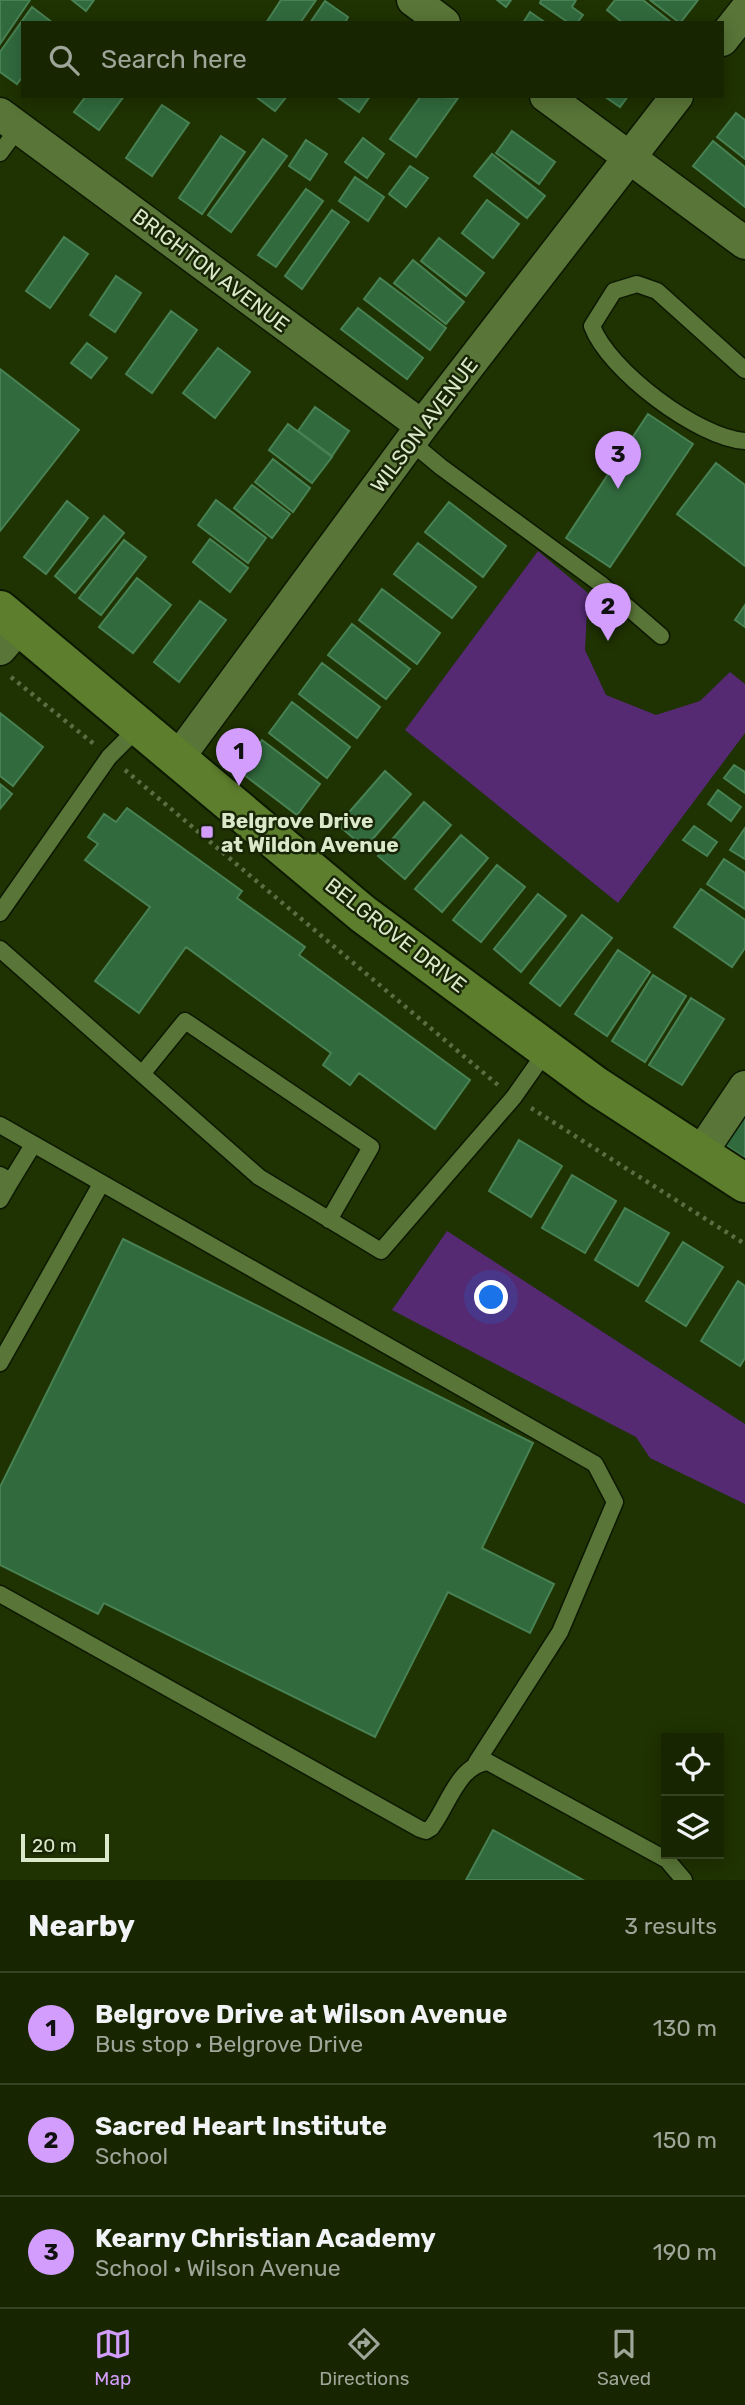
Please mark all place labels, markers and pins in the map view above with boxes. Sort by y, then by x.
pin: 3 [595,431,641,489]
pin: 2 [585,583,631,641]
pin: 1 [216,728,262,786]
place label: Belgrove Drive at Wildon Avenue [221,808,399,857]
marker: Belgrove Drive at Wildon Avenue [199,824,215,840]

